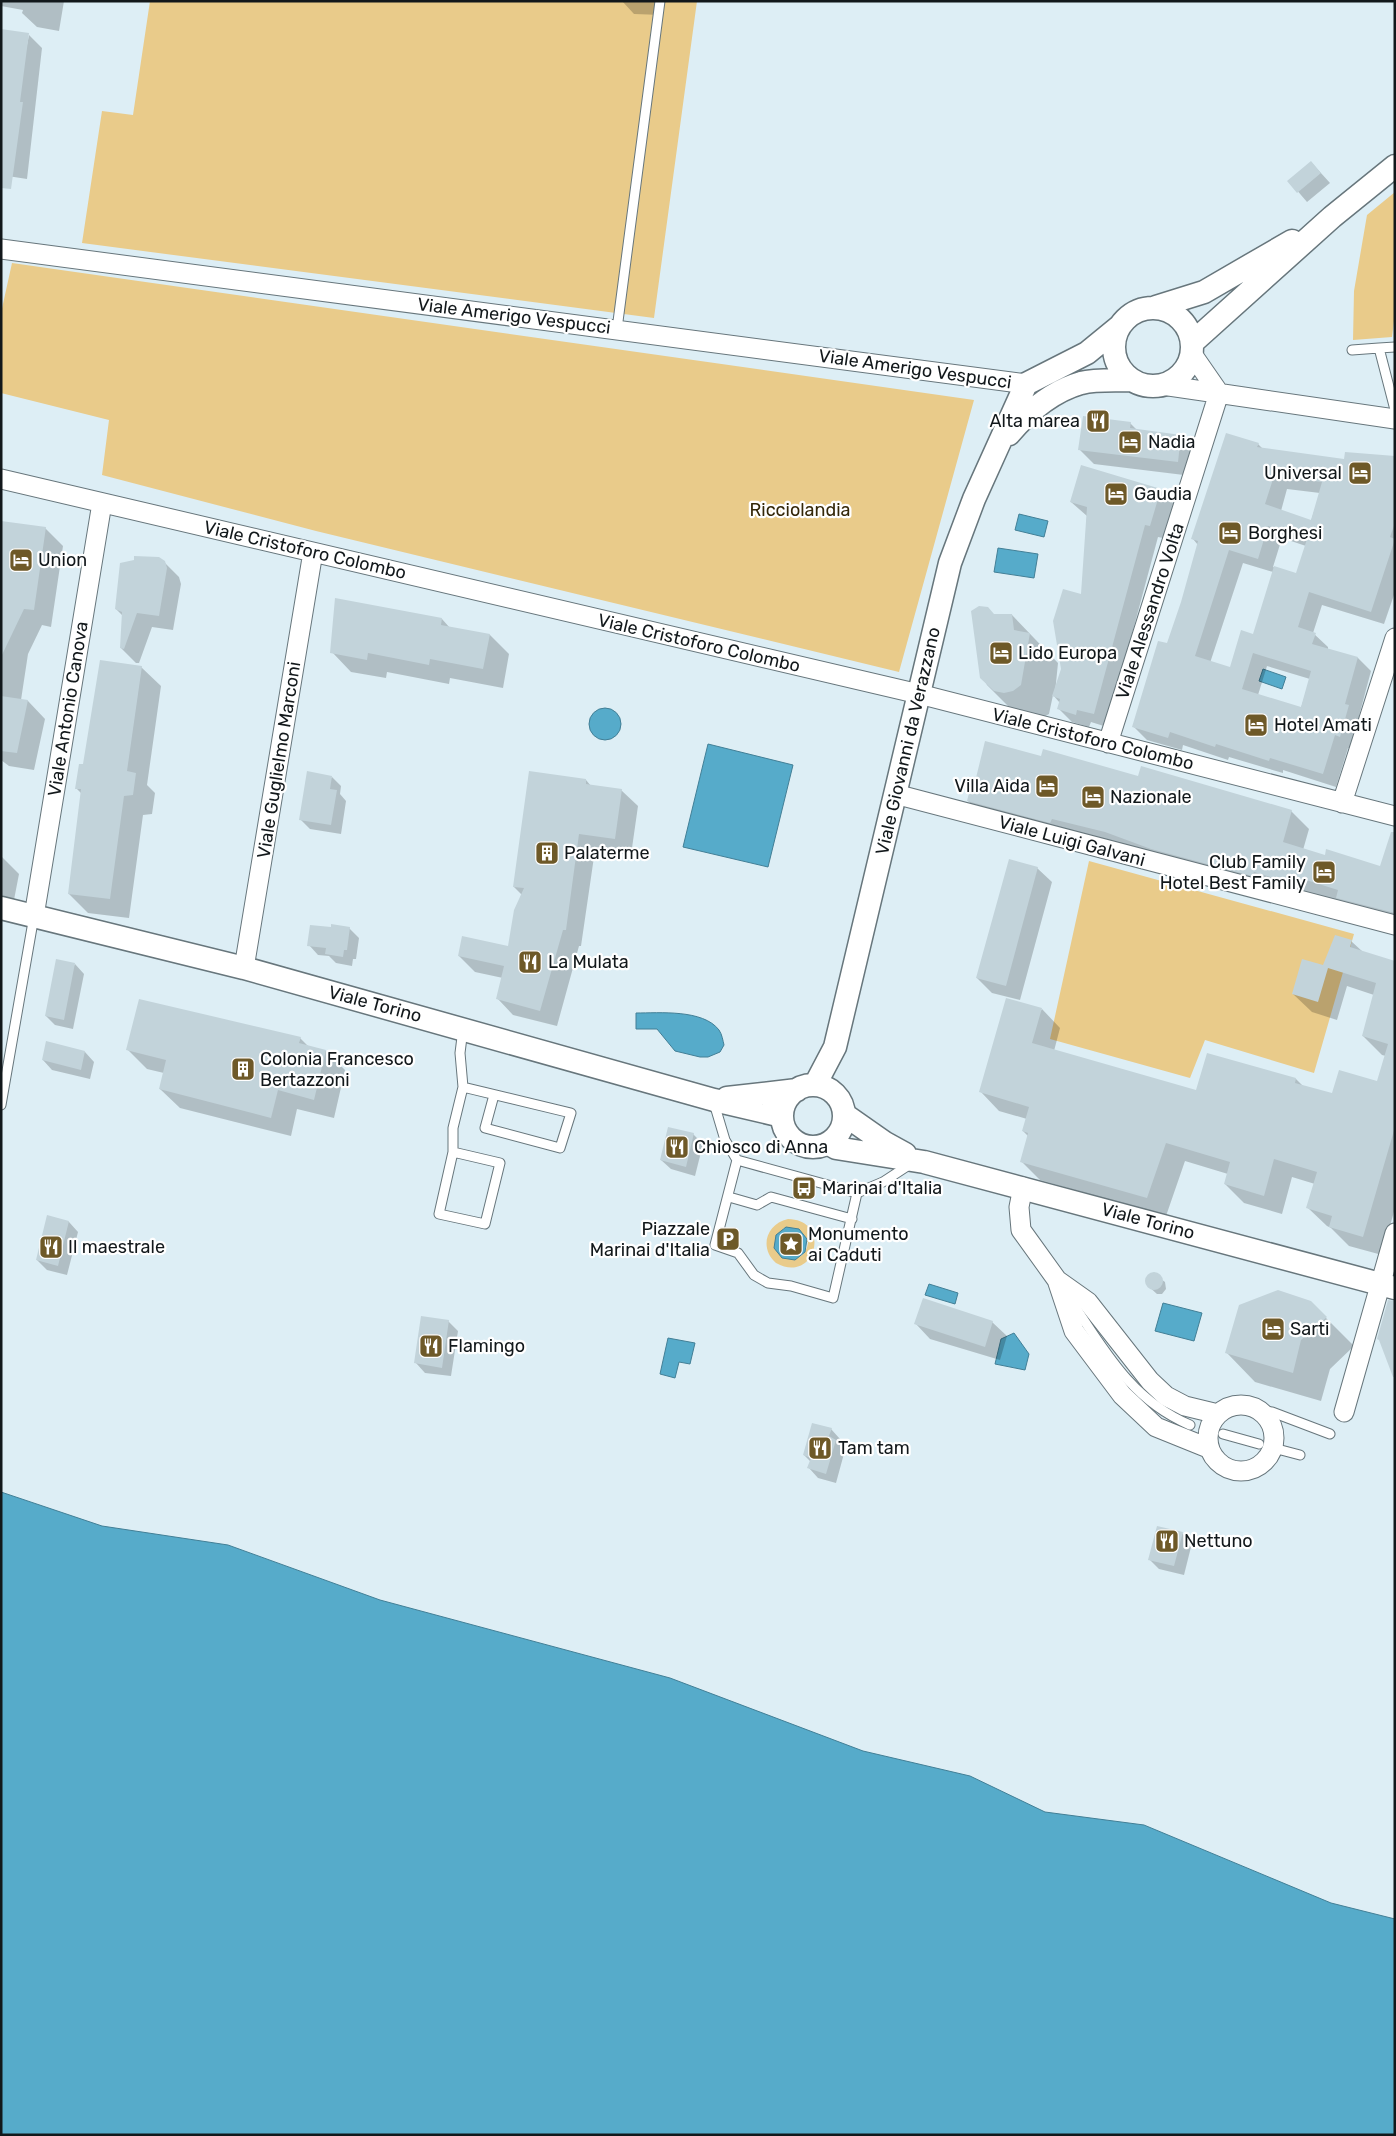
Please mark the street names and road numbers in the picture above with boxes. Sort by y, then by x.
street label: Viale Amerigo Vespucci [416,293,612,339]
street label: Viale Amerigo Vespucci [817,345,1013,393]
street label: Viale Cristoforo Colombo [202,516,408,584]
street label: Viale Alessandro Volta [1111,520,1189,702]
street label: Viale Cristoforo Colombo [596,609,802,677]
street label: Viale Antonio Canova [43,620,93,798]
street label: Viale Giovanni da Verazzano [871,625,945,857]
street label: Viale Guglielmo Marconi [253,660,305,860]
street label: Viale Cristoforo Colombo [990,703,1196,775]
street label: Viale Luigi Galvani [996,811,1148,871]
street label: Viale Torino [326,981,424,1027]
street label: Viale Torino [1099,1198,1197,1244]

